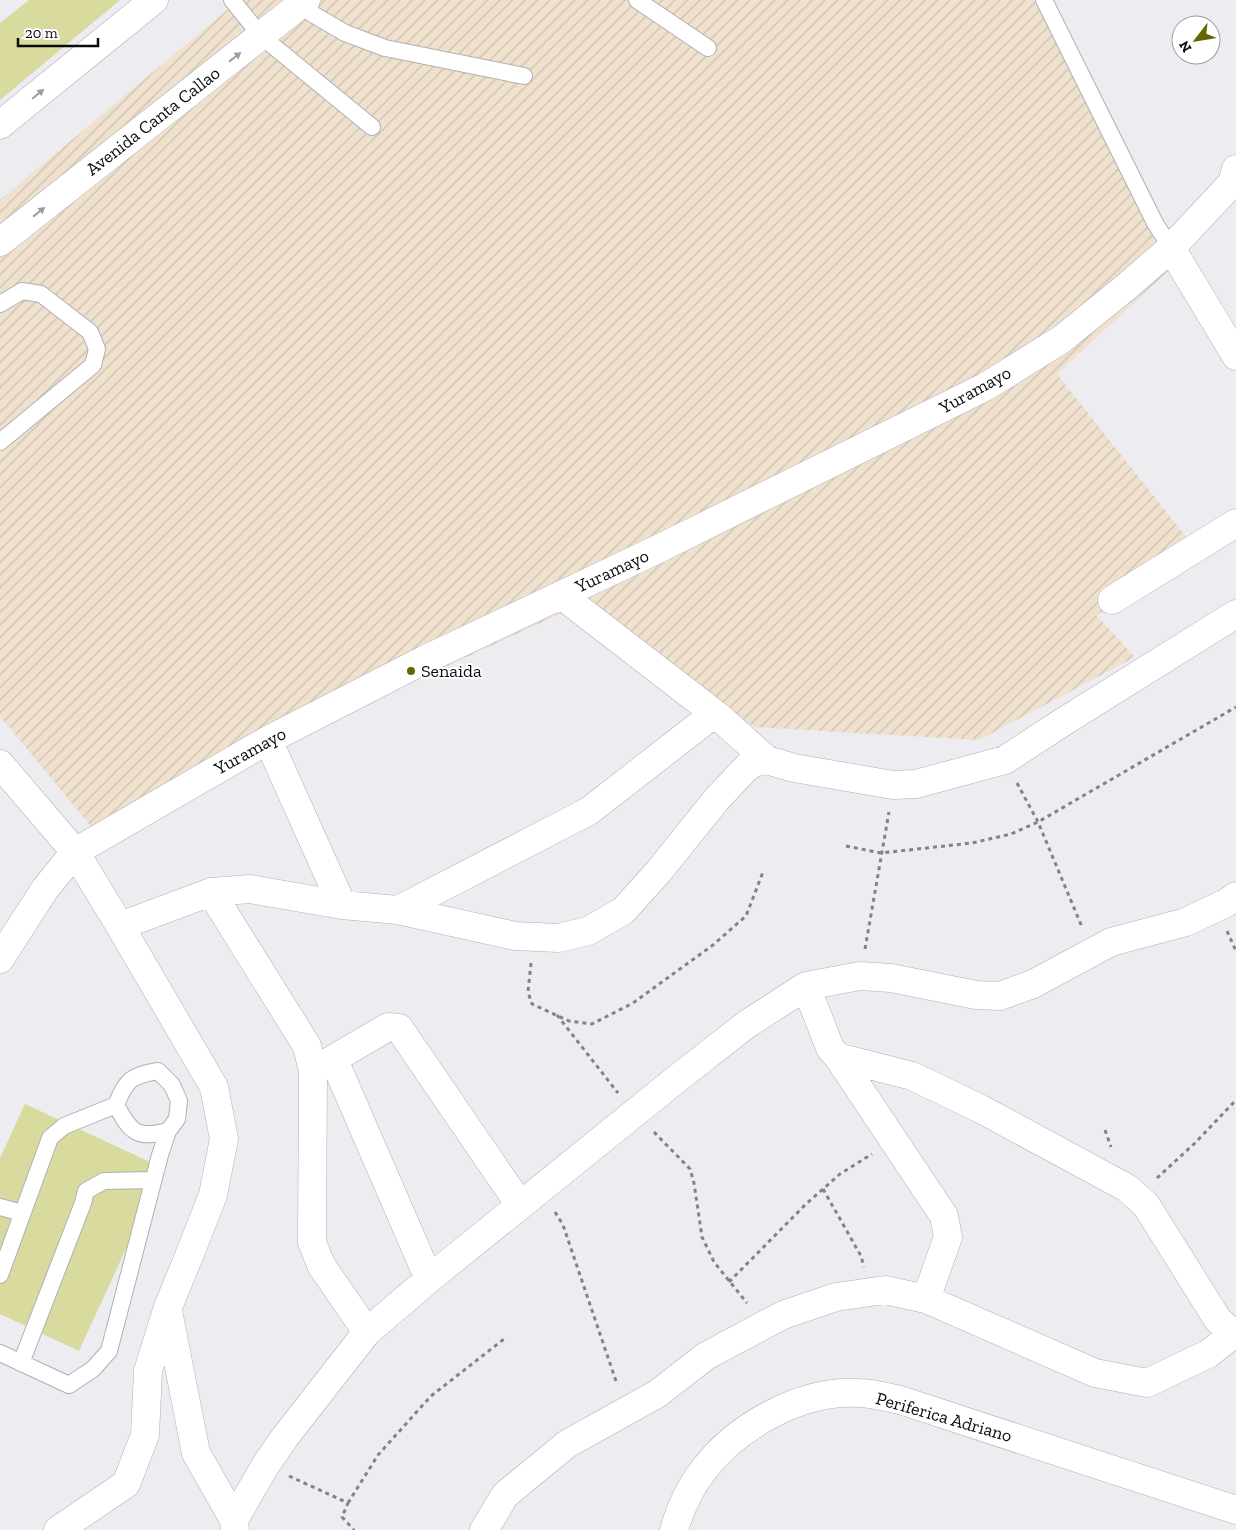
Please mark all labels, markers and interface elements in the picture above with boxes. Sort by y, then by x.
scale bar [18,15,98,47]
north arrow [1171,15,1221,65]
text: 20 m [25,24,58,42]
text: N [1175,37,1195,55]
one-way arrow [228,52,241,62]
street label: Avenida Canta Callao [82,62,224,180]
one-way arrow [31,89,44,100]
one-way arrow [32,207,45,218]
street label: Yuramayo [934,361,1015,419]
street label: Yuramayo [571,544,652,598]
place label: Senaida [421,660,482,682]
marker: Senaida [405,665,417,677]
street label: Yuramayo [209,722,290,780]
street label: Periferica Adriano [873,1387,1015,1447]

